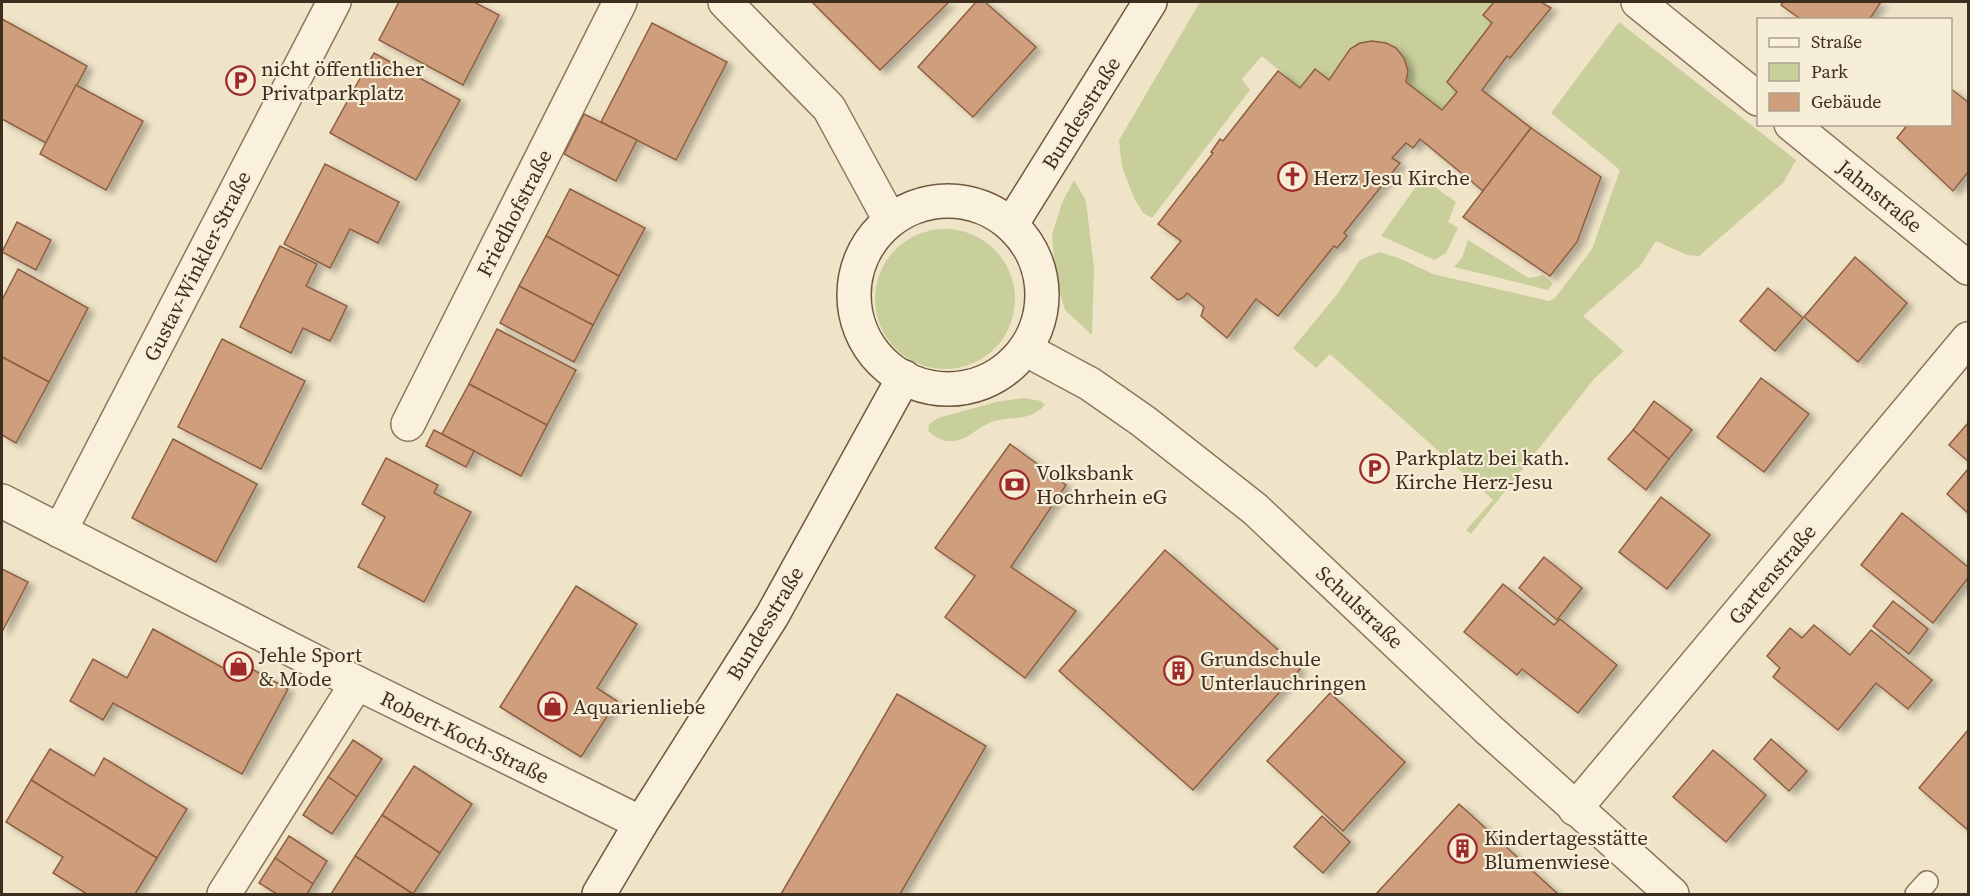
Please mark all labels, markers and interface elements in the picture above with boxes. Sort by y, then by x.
legend [1757,18,1952,126]
text: Straße [1811,29,1862,54]
street label: Bundesstraße [1035,51,1127,175]
place label: nicht öffentlicher Privatparkplatz [261,54,424,107]
text: Park [1811,59,1848,84]
parking icon: nicht öffentlicher Privatparkplatz [224,64,256,96]
text: Gebäude [1811,89,1882,114]
street label: Friedhofstraße [469,144,559,282]
street label: Jahnstraße [1831,152,1929,239]
church icon: Herz Jesu Kirche [1276,161,1308,193]
place label: Herz Jesu Kirche [1313,163,1470,192]
street label: Gustav-Winkler-Straße [136,166,258,366]
place label: Parkplatz bei kath. Kirche Herz-Jesu [1395,443,1570,496]
parking icon: Parkplatz bei kath. Kirche Herz-Jesu [1358,453,1390,485]
place label: Volksbank Hochrhein eG [1036,458,1167,511]
bank icon: Volksbank Hochrhein eG [999,468,1031,500]
street label: Gartenstraße [1721,518,1823,630]
street label: Schulstraße [1310,559,1410,655]
street label: Bundesstraße [720,561,810,685]
place label: Jehle Sport & Mode [258,640,362,693]
place label: Grundschule Unterlauchringen [1200,644,1367,697]
shop icon: Jehle Sport & Mode [222,650,254,682]
building icon: Grundschule Unterlauchringen [1163,654,1195,686]
street label: Robert-Koch-Straße [376,684,554,790]
shop icon: Aquarienliebe [536,690,568,722]
place label: Aquarienliebe [573,692,705,721]
place label: Kindertagesstätte Blumenwiese [1484,823,1648,876]
building icon: Kindertagesstätte Blumenwiese [1447,833,1479,865]

